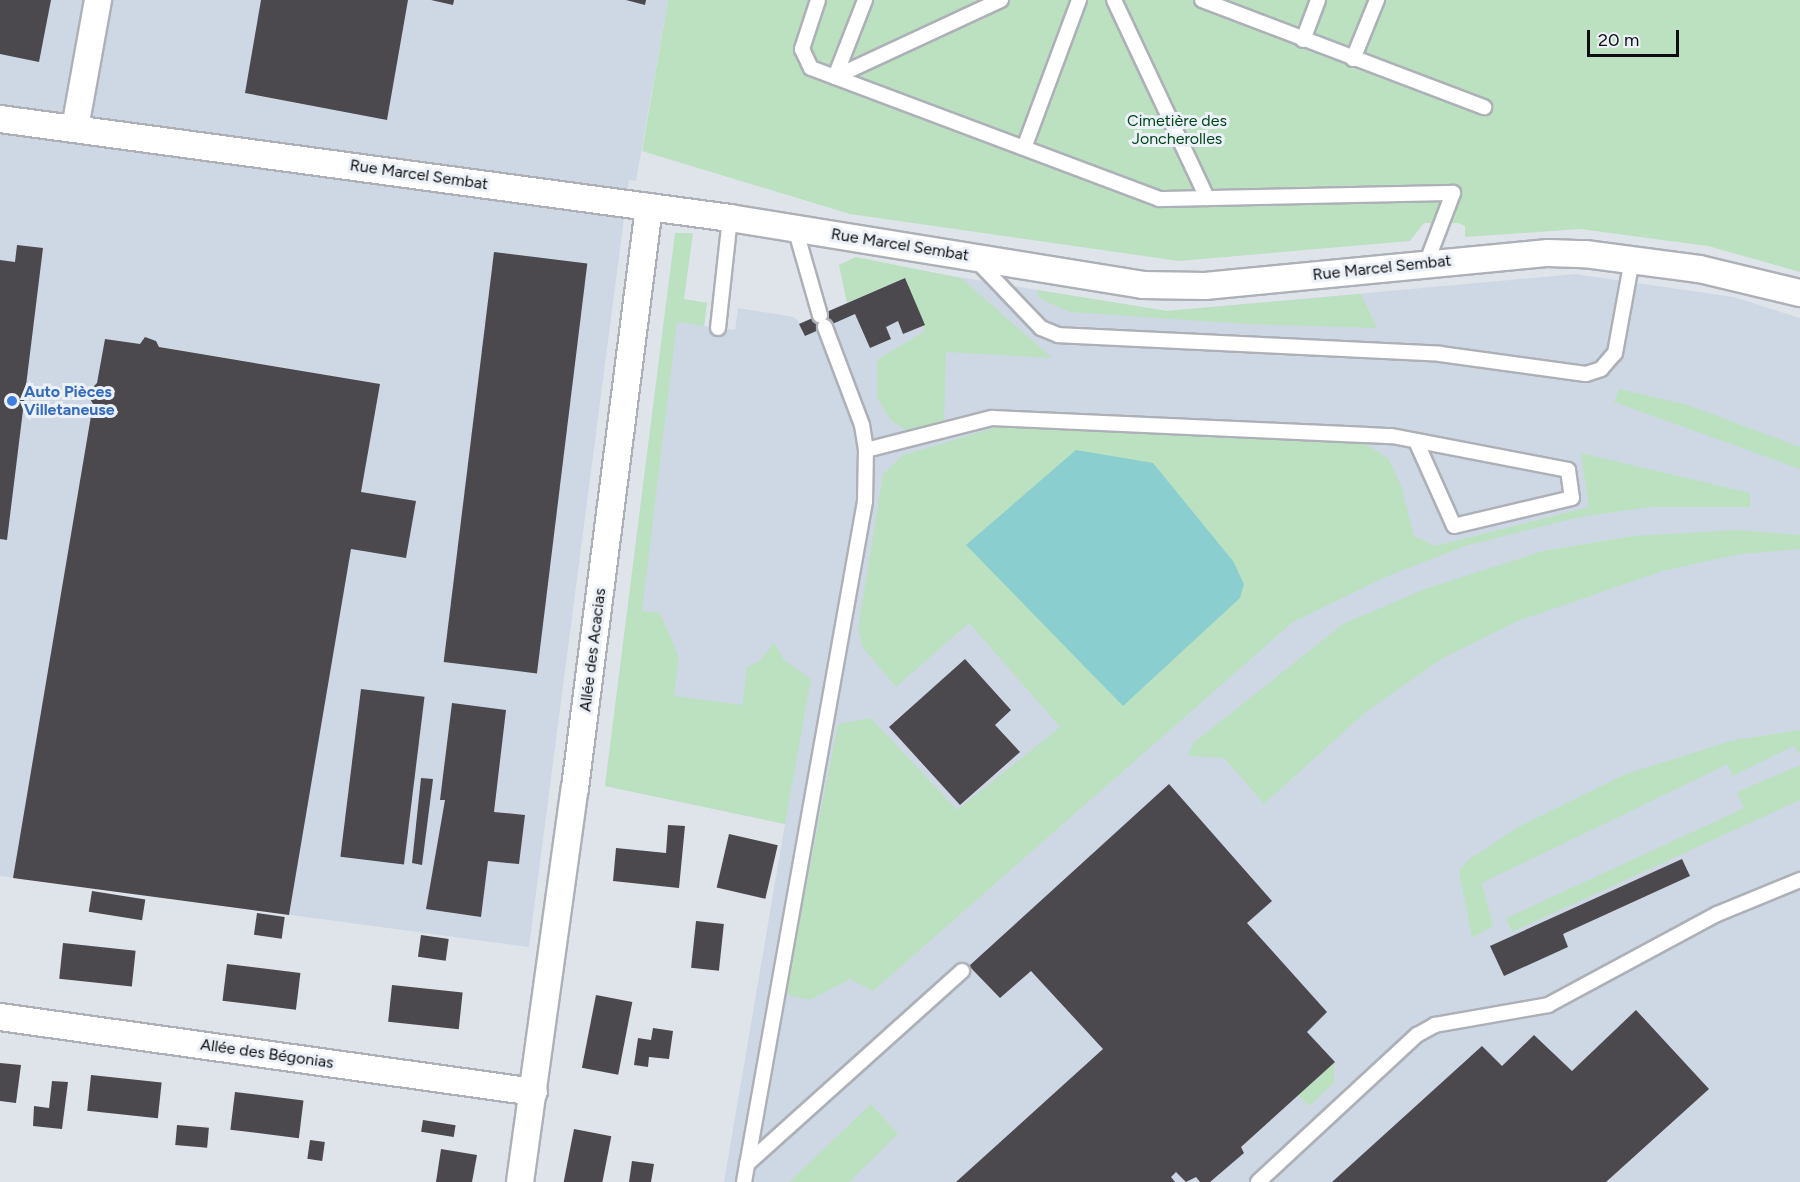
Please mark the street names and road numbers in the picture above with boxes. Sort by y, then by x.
street label: Rue Marcel Sembat [349,156,489,194]
street label: Rue Marcel Sembat [830,225,970,265]
street label: Rue Marcel Sembat [1312,251,1452,285]
street label: Allée des Acacias [576,587,610,713]
street label: Allée des Bégonias [199,1035,335,1073]

